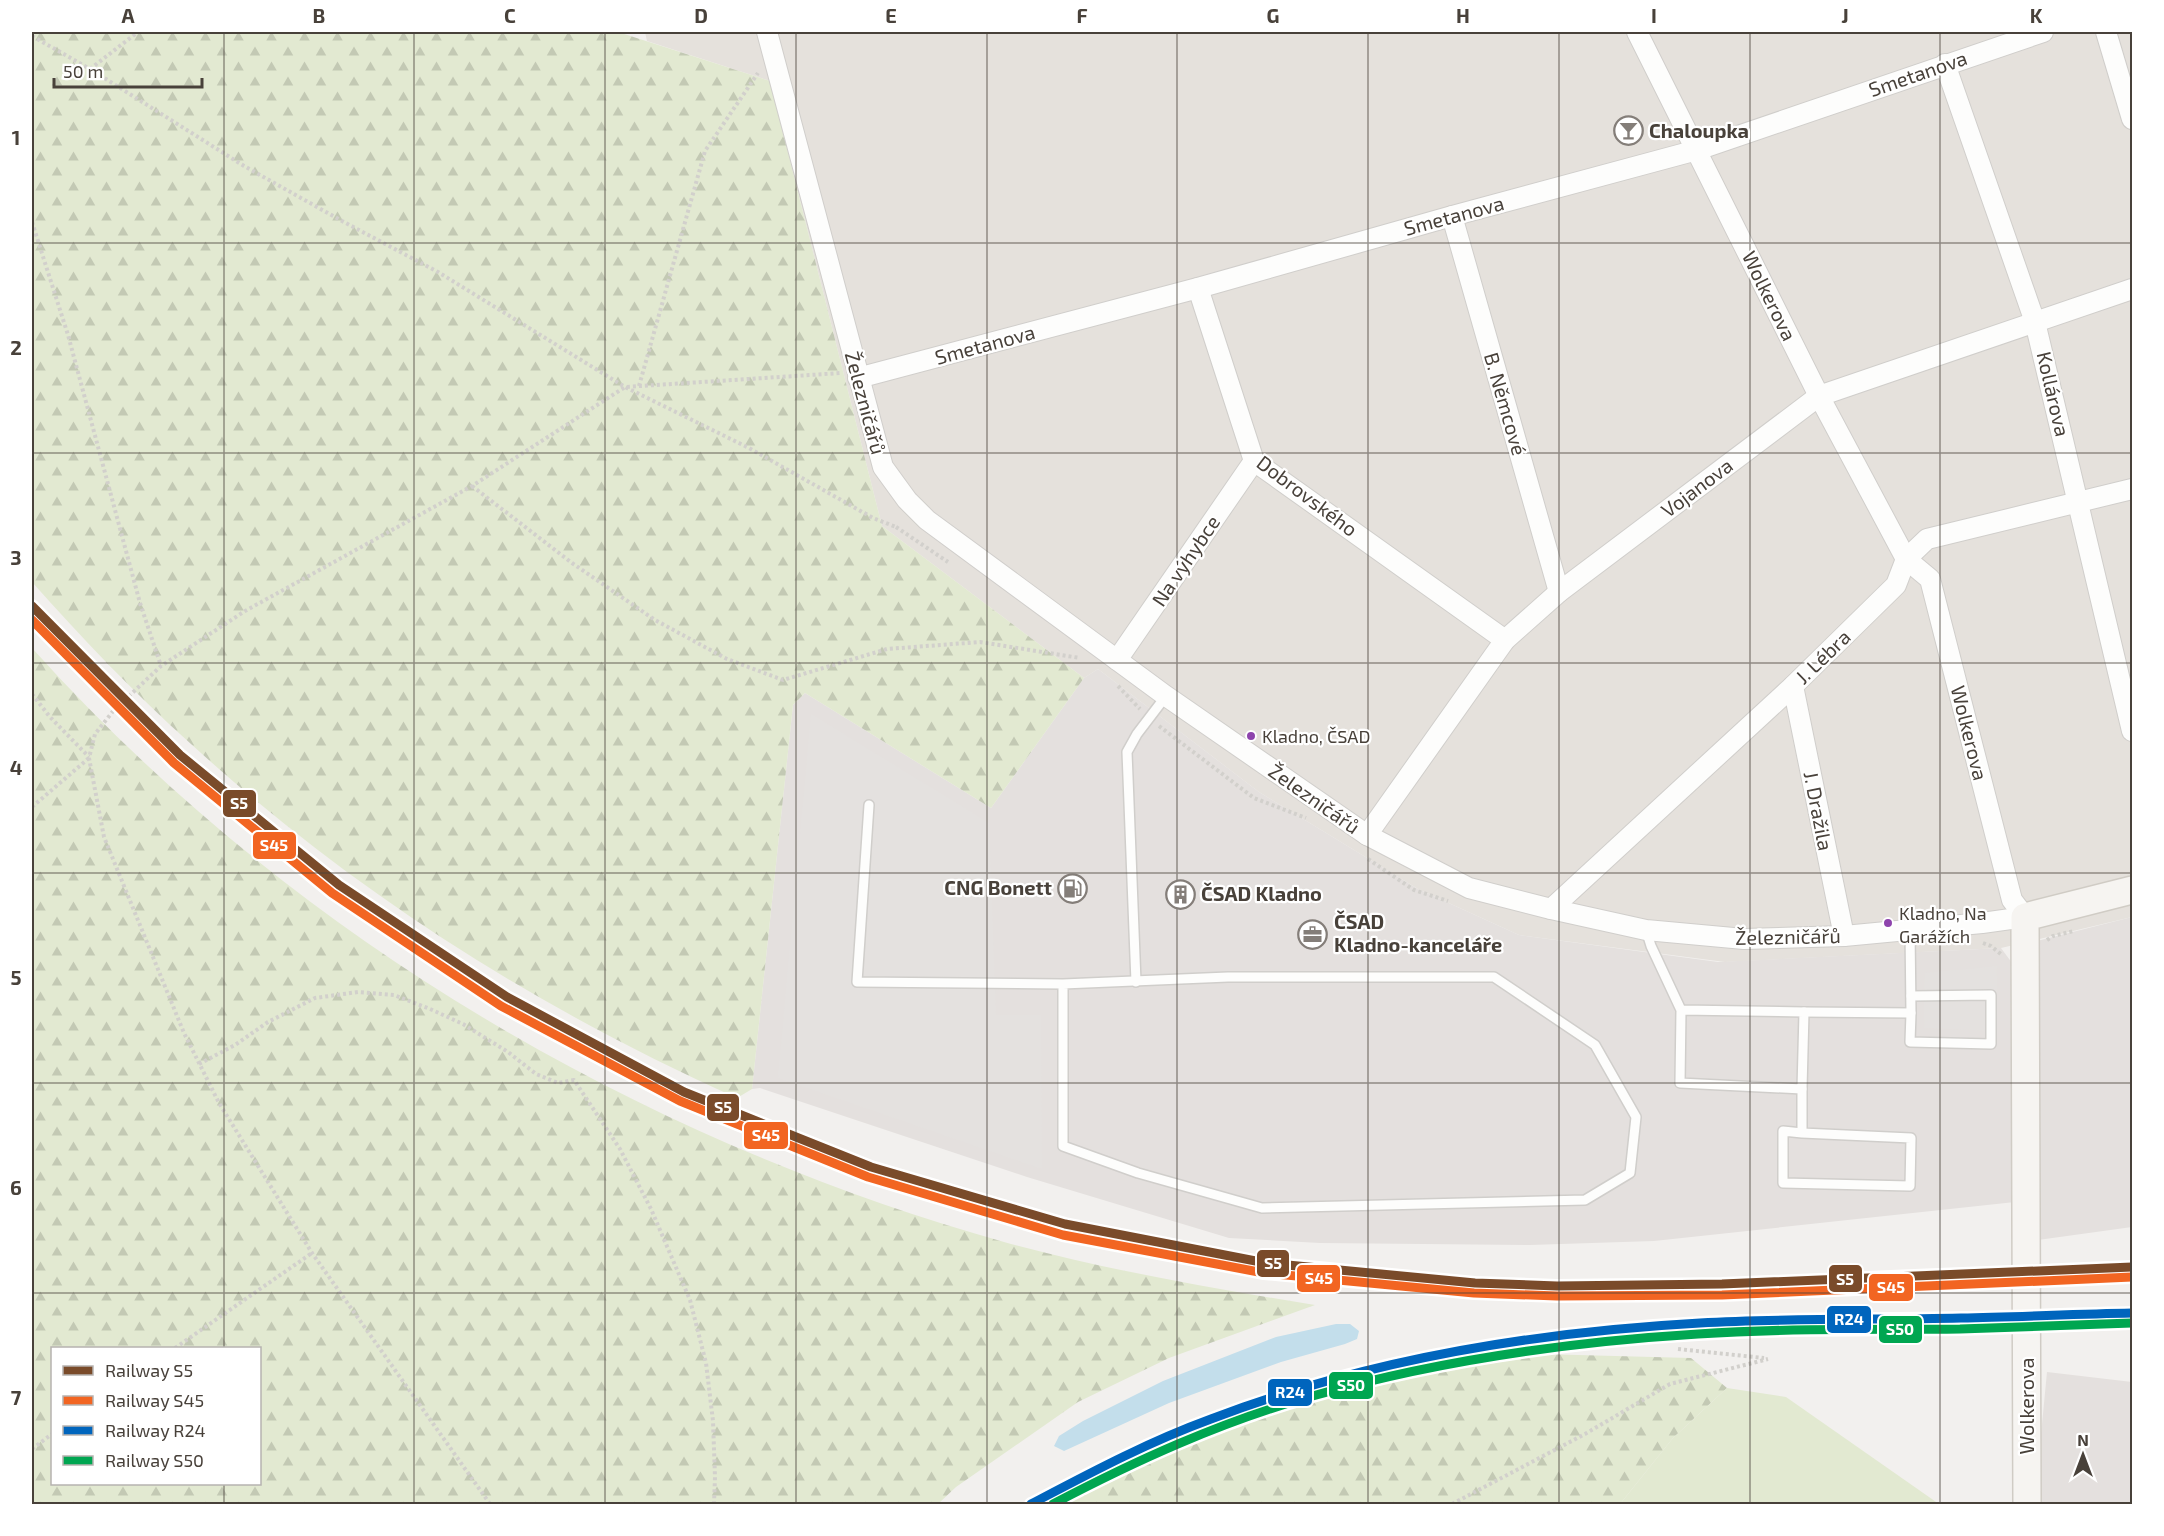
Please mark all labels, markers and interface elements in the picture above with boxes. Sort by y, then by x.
text: A [121,3,135,27]
text: B [313,3,325,27]
text: C [504,3,516,27]
text: D [694,3,708,27]
text: E [885,3,897,27]
text: F [1076,3,1088,27]
text: G [1267,3,1279,27]
text: H [1456,3,1470,27]
text: I [1651,3,1657,27]
text: J [1841,3,1849,27]
text: K [2030,3,2043,27]
street label: Smetanova [1865,45,1970,101]
scale bar [54,51,202,89]
text: 50 m [63,60,103,82]
bar icon: Chaloupka [1612,115,1644,147]
place label: Chaloupka [1649,118,1749,142]
text: 1 [12,125,20,149]
street label: Smetanova [1401,190,1506,240]
street label: Wolkerova [1738,247,1802,344]
street label: Smetanova [932,319,1037,369]
text: 2 [10,335,22,359]
street label: Železničářů [841,349,891,457]
street label: Kollárova [2033,349,2075,439]
street label: B. Němcové [1480,350,1532,458]
street label: Dobrovského [1253,450,1363,541]
street label: Vojanova [1656,453,1737,522]
street label: Na výhybce [1146,511,1224,610]
text: 3 [10,545,22,569]
street label: J. Lébra [1790,624,1855,688]
street label: Wolkerova [1947,683,1993,783]
place label: Kladno, ČSAD [1262,725,1371,747]
marker: Kladno, ČSAD [1245,730,1257,742]
text: 4 [10,755,23,779]
street label: Železničářů [1264,758,1365,838]
street label: J. Dražila [1800,769,1838,852]
line badge: S5 [222,789,257,818]
text: S5 [230,793,248,812]
line badge: S45 [252,831,297,860]
text: S45 [260,835,288,854]
fuel station icon: CNG Bonett [1057,872,1089,904]
place label: CNG Bonett [944,875,1052,899]
building icon: ČSAD Kladno [1164,878,1196,910]
place label: ČSAD Kladno [1201,881,1322,905]
place label: Kladno, Na Garážích [1899,902,1987,947]
place label: ČSAD Kladno-kanceláře [1334,909,1502,956]
marker: Kladno, Na Garážích [1882,917,1894,929]
office icon: ČSAD Kladno-kanceláře [1297,918,1329,950]
street label: Železničářů [1735,923,1841,949]
text: 5 [10,965,22,989]
line badge: S5 [706,1093,740,1122]
text: S5 [714,1097,732,1116]
line badge: S45 [743,1121,789,1150]
text: S45 [752,1125,780,1144]
text: 6 [10,1175,22,1199]
line badge: S5 [1256,1249,1290,1278]
text: S5 [1264,1253,1282,1272]
line badge: S45 [1296,1264,1341,1293]
line badge: S5 [1828,1264,1863,1293]
text: S45 [1305,1268,1333,1287]
text: S5 [1836,1269,1854,1288]
line badge: S45 [1868,1273,1914,1302]
text: S45 [1877,1277,1905,1296]
line badge: R24 [1826,1305,1872,1334]
text: R24 [1834,1309,1864,1328]
line badge: S50 [1878,1315,1923,1344]
text: S50 [1886,1319,1914,1338]
legend [51,1347,261,1485]
street label: Wolkerova [2014,1358,2038,1455]
text: Railway S5 [105,1359,193,1381]
line badge: S50 [1328,1371,1374,1400]
text: S50 [1337,1375,1365,1394]
line badge: R24 [1267,1378,1313,1407]
text: R24 [1275,1382,1305,1401]
text: 7 [11,1385,22,1409]
text: Railway S45 [105,1389,204,1411]
text: Railway R24 [105,1419,206,1441]
north arrow [2053,1425,2113,1485]
text: N [2077,1430,2089,1449]
text: Railway S50 [105,1449,204,1471]

